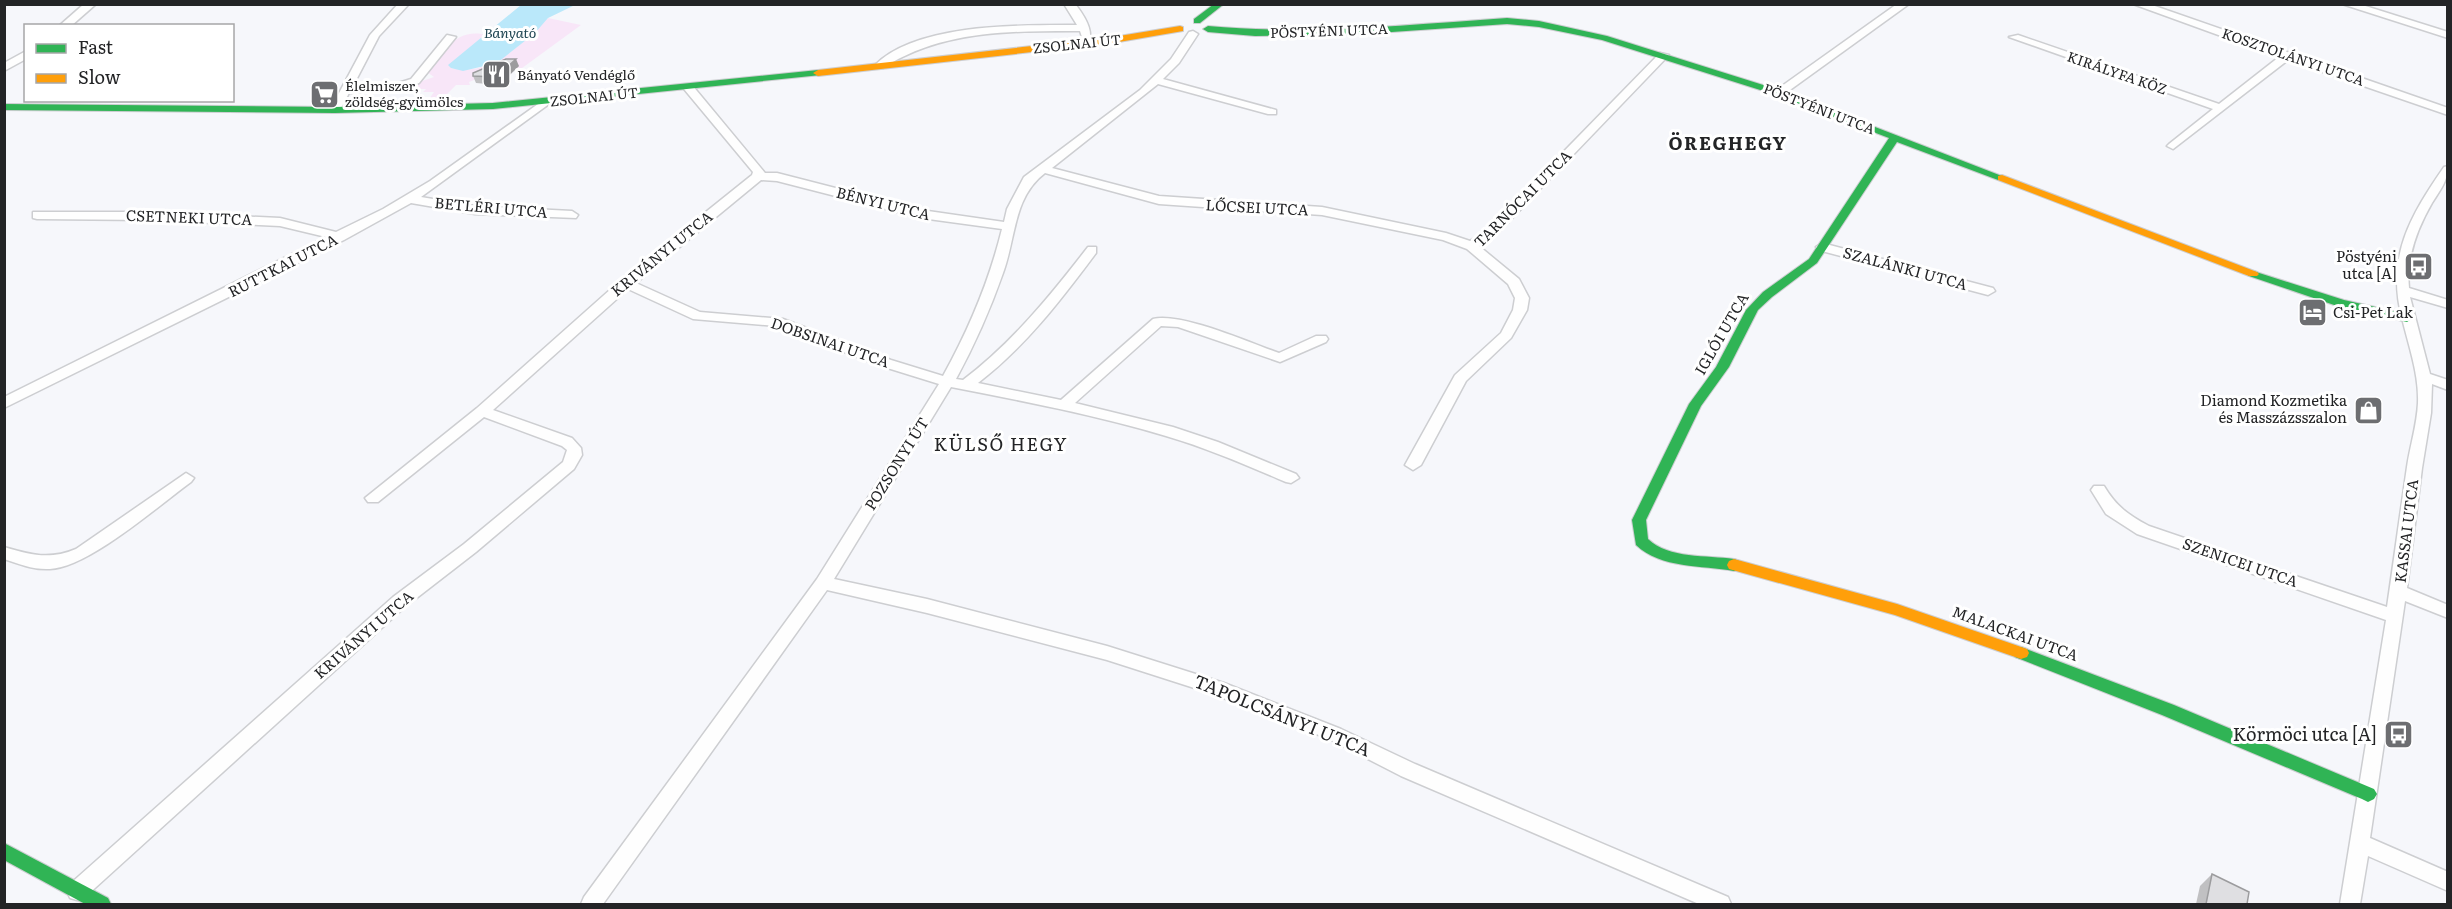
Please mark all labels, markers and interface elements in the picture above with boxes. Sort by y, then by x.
street label: PÖSTYÉNI UTCA [1270,18,1389,42]
water label: Bányató [484,22,536,42]
street label: KOSZTOLÁNYI UTCA [2219,22,2368,90]
legend [24,24,234,102]
street label: ZSOLNAI ÚT [1032,28,1122,58]
text: Fast [78,33,114,60]
street label: KIRÁLYFA KÖZ [2065,46,2170,98]
restaurant icon: Bányató Vendéglő [480,59,512,91]
text: Slow [78,63,121,90]
place label: Bányató Vendéglő [517,64,635,84]
place label: Élelmiszer, zöldség-gyümölcs [345,75,463,111]
supermarket icon: Élelmiszer, zöldség-gyümölcs [308,78,340,110]
street label: PÖSTYÉNI UTCA [1761,78,1879,139]
street label: ZSOLNAI ÚT [549,81,639,111]
district label: ÖREGHEGY [1669,129,1787,156]
street label: TARNÓCAI UTCA [1468,144,1576,252]
street label: BÉNYI UTCA [834,180,933,225]
street label: BETLÉRI UTCA [434,190,549,223]
street label: LŐCSEI UTCA [1205,192,1309,221]
street label: CSETNEKI UTCA [126,203,253,230]
street label: KRIVÁNYI UTCA [605,204,717,301]
street label: RUTTKAI UTCA [224,227,341,302]
street label: SZALÁNKI UTCA [1841,240,1970,295]
place label: Pöstyéni utca [A] [2336,244,2397,284]
bus stop icon: Pöstyéni utca [A] [2402,250,2434,282]
street label: IGLÓI UTCA [1688,288,1754,379]
hotel icon: Csi-Pet Lak [2296,297,2328,329]
place label: Csi-Pet Lak [2333,300,2414,323]
street label: DOBSINAI UTCA [768,311,893,373]
place label: Diamond Kozmetika és Masszázsszalon [2200,388,2348,428]
shop icon: Diamond Kozmetika és Masszázsszalon [2352,394,2384,426]
street label: POZSONYI ÚT [858,412,934,514]
district label: KÜLSŐ HEGY [934,430,1068,457]
street label: KASSAI UTCA [2388,478,2423,584]
street label: SZENICEI UTCA [2180,531,2301,592]
street label: KRIVÁNYI UTCA [308,584,418,684]
street label: MALACKAI UTCA [1949,599,2082,666]
street label: TAPOLCSÁNYI UTCA [1190,667,1375,762]
bus stop icon: Körmöci utca [A] [2382,719,2414,751]
place label: Körmöci utca [A] [2233,720,2377,747]

